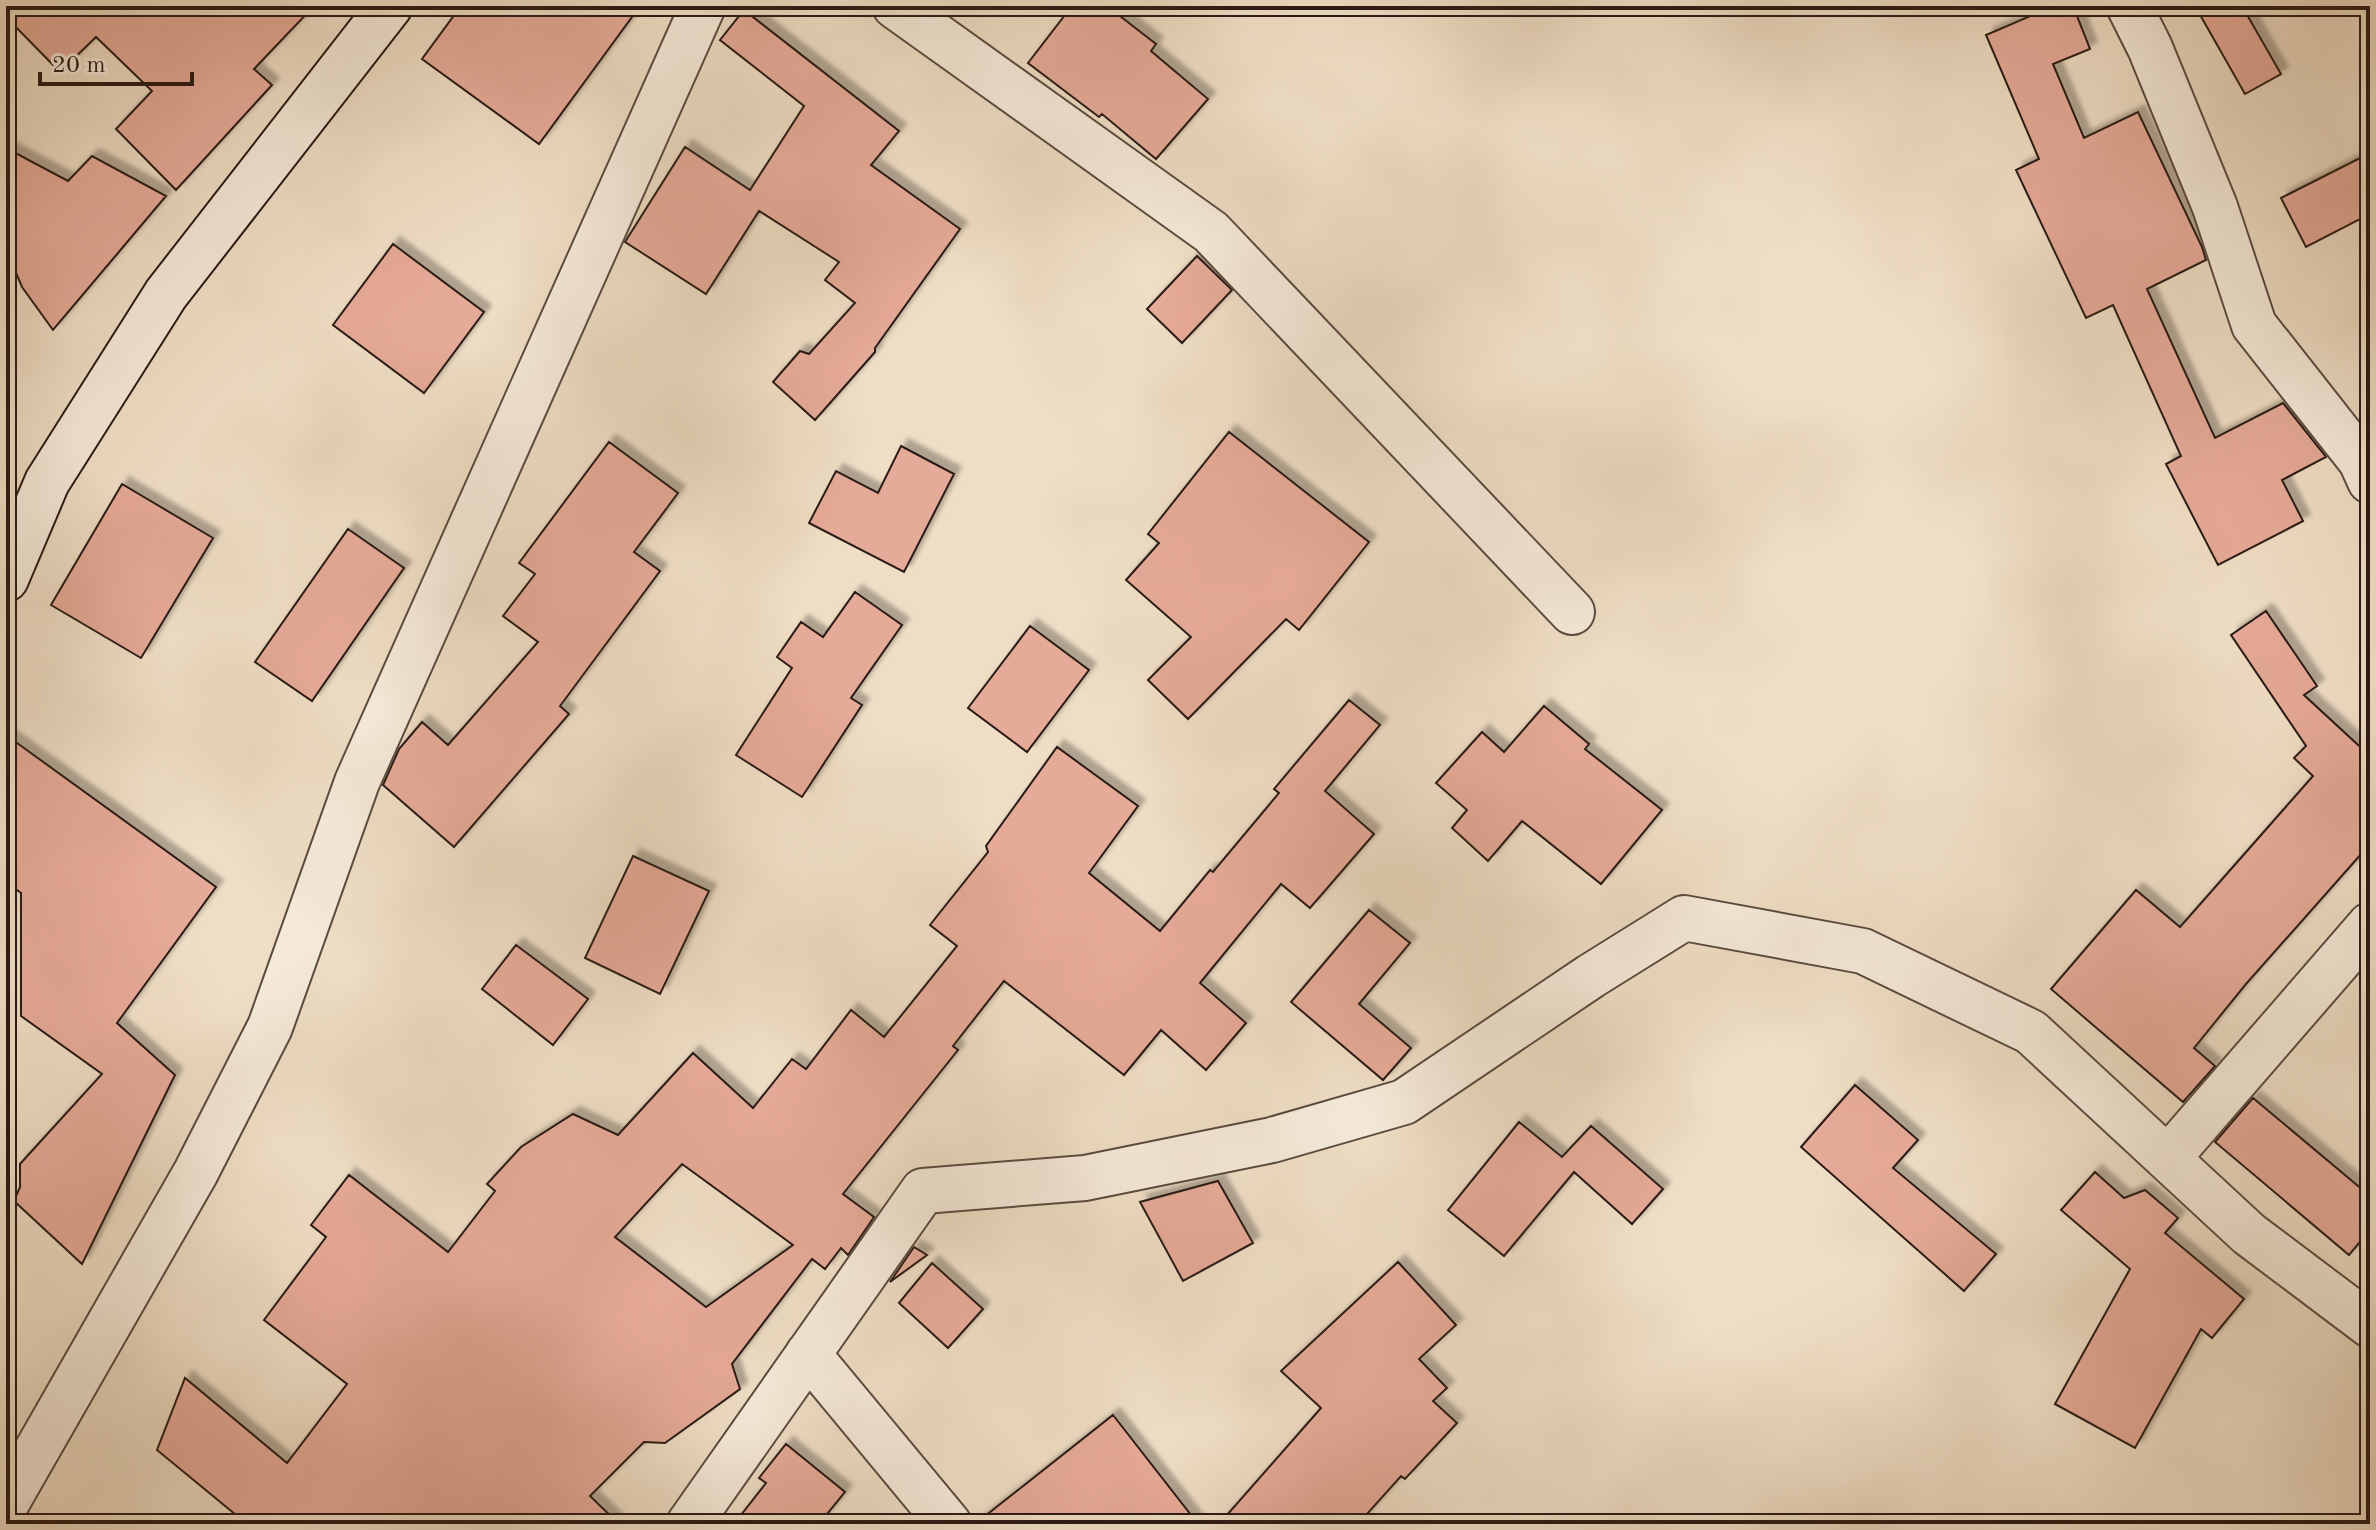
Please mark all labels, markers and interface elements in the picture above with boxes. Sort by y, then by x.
scale bar [40,36,192,86]
text: 20 m [52,54,106,78]

